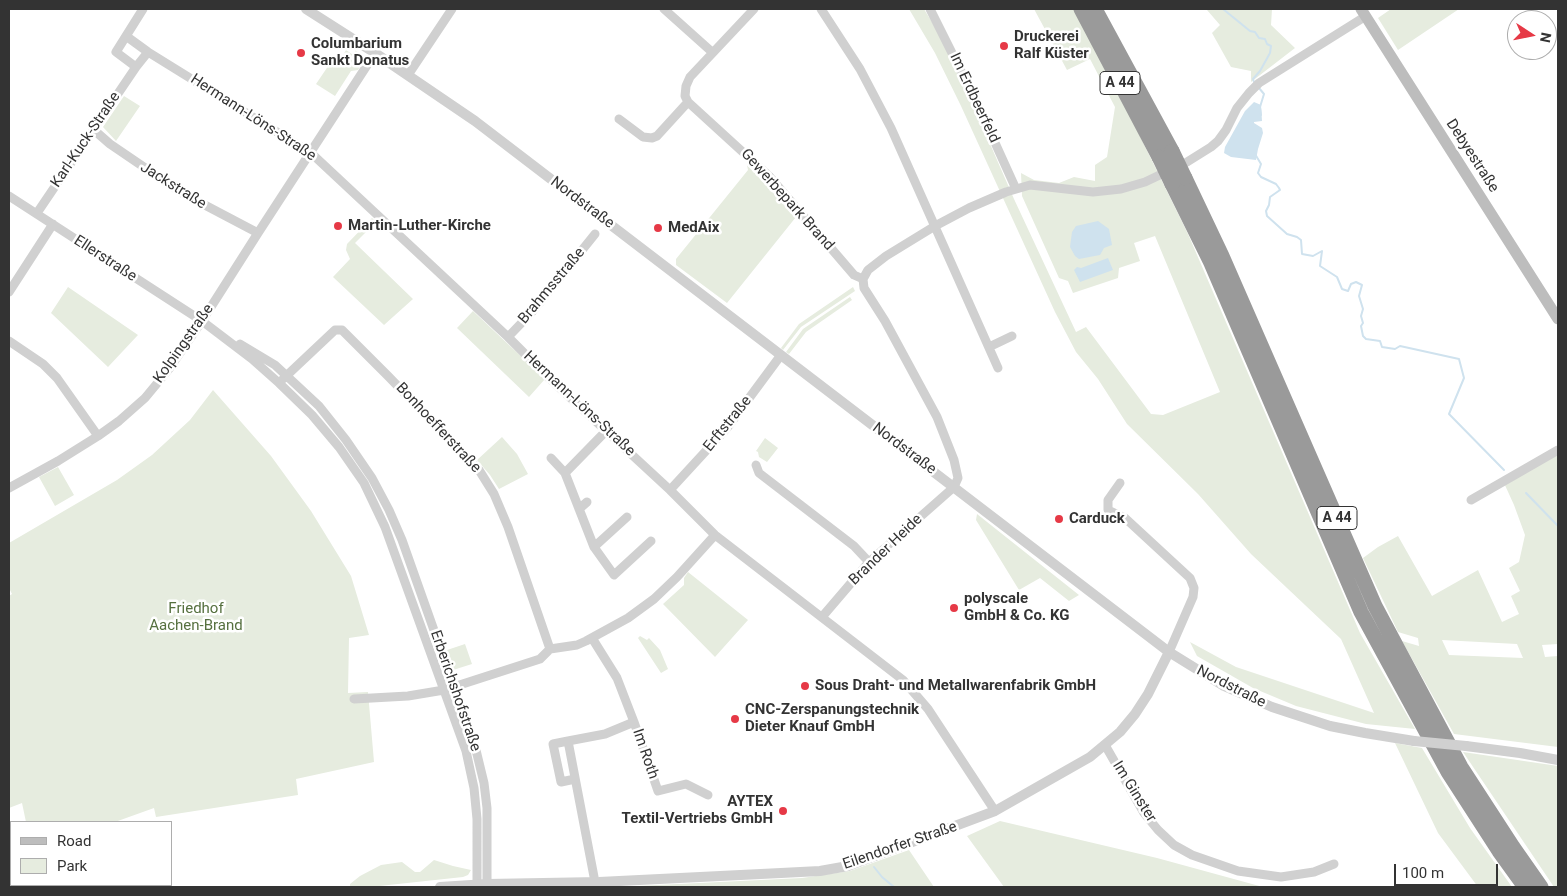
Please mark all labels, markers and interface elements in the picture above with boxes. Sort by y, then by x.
north arrow [1507,10,1557,60]
place label: Druckerei Ralf Küster [1014,28,1089,63]
text: N [1537,31,1555,44]
place label: Columbarium Sankt Donatus [311,35,409,70]
marker: Druckerei Ralf Küster [998,40,1010,52]
marker: Columbarium Sankt Donatus [295,47,307,59]
street label: Im Erdbeerfeld [945,50,1003,146]
street label: Hermann-Löns-Straße [187,71,319,165]
road number: A 44 [1100,72,1140,95]
street label: Karl-Kuck-Straße [47,89,125,191]
street label: Debyestraße [1442,116,1502,196]
street label: Gewerbepark Brand [737,145,837,255]
street label: Jackstraße [137,159,209,213]
street label: Nordstraße [547,173,617,233]
place label: Martin-Luther-Kirche [348,217,491,235]
place label: MedAix [668,219,719,237]
marker: Martin-Luther-Kirche [332,220,344,232]
marker: MedAix [652,222,664,234]
street label: Ellerstraße [70,232,140,286]
street label: Brahmsstraße [515,244,589,328]
street label: Kolpingstraße [150,301,218,387]
street label: Hermann-Löns-Straße [519,348,639,460]
street label: Bonhoefferstraße [392,379,484,477]
street label: Erftstraße [700,393,756,455]
street label: Nordstraße [869,419,939,479]
road number: A 44 [1317,506,1357,530]
place label: Carduck [1069,510,1125,528]
street label: Brander Heide [846,511,926,589]
marker: Carduck [1053,513,1065,525]
place label: polyscale GmbH & Co. KG [964,590,1069,625]
park label: Friedhof Aachen-Brand [149,600,243,635]
marker: polyscale GmbH & Co. KG [948,602,960,614]
street label: Erberichshofstraße [426,628,484,754]
street label: Nordstraße [1193,662,1269,712]
place label: Sous Draht- und Metallwarenfabrik GmbH [815,677,1096,695]
marker: Sous Draht- und Metallwarenfabrik GmbH [799,680,811,692]
place label: CNC-Zerspanungstechnik Dieter Knauf GmbH [745,701,919,736]
marker: CNC-Zerspanungstechnik Dieter Knauf GmbH [729,713,741,725]
street label: Im Roth [628,727,662,781]
street label: Im Ginster [1108,758,1160,826]
place label: AYTEX Textil-Vertriebs GmbH [622,793,773,828]
marker: AYTEX Textil-Vertriebs GmbH [777,805,789,817]
street label: Eilendorfer Straße [840,818,960,874]
legend [10,821,172,886]
text: Road [57,832,91,850]
scale bar [1397,854,1501,886]
text: Park [57,857,87,875]
text: 100 m [1402,864,1444,882]

